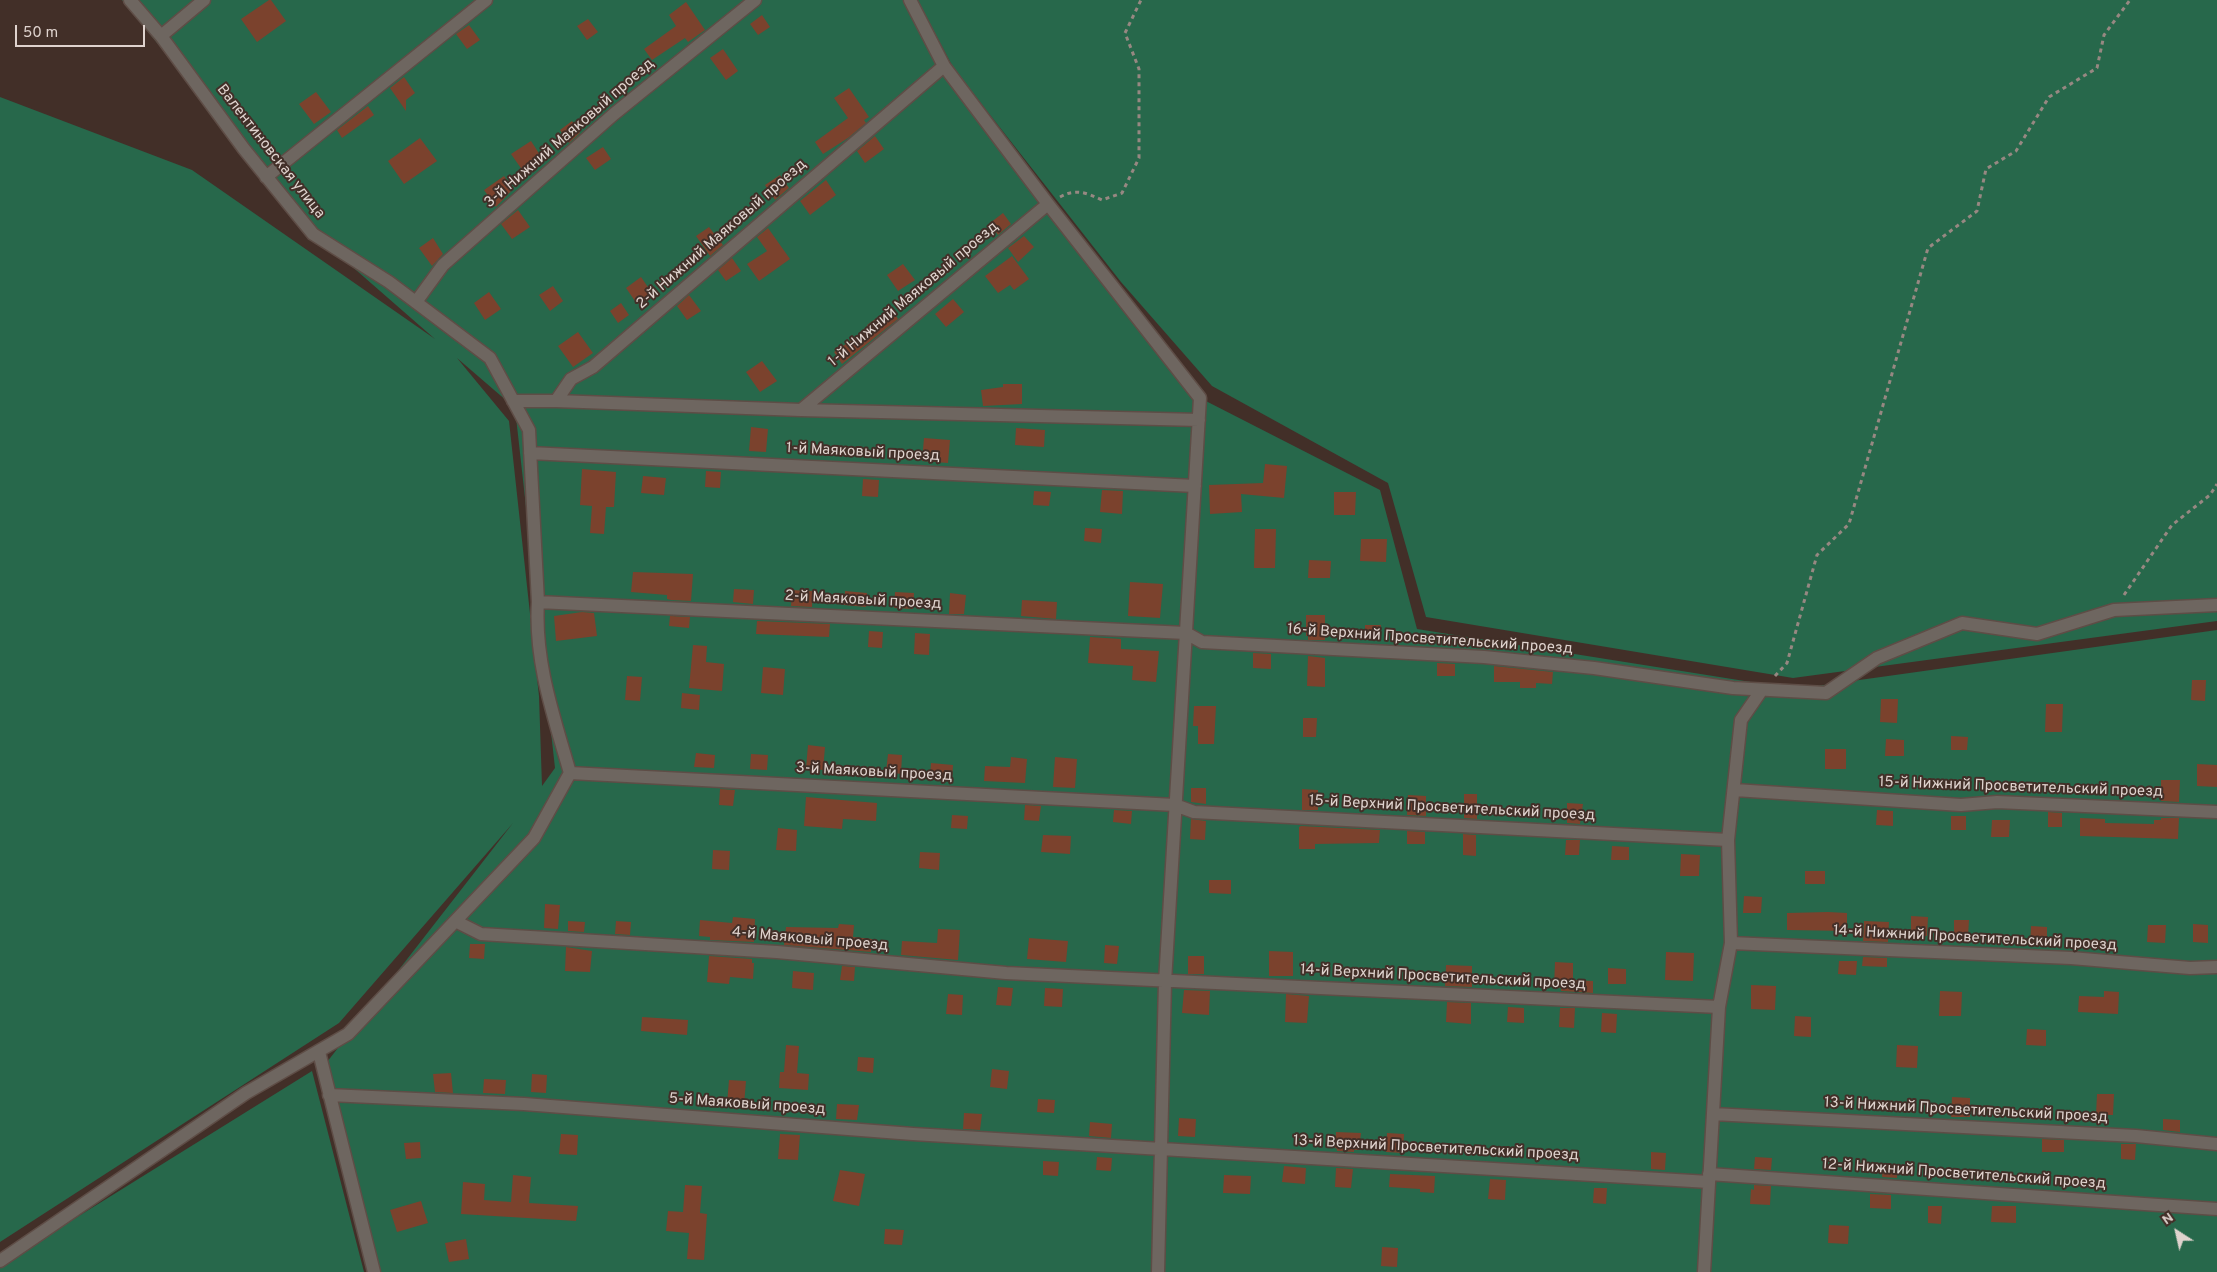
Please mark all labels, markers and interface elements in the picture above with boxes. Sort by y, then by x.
scale bar [18,15,148,47]
text: 50 m [23,24,58,43]
street label: 3-й Нижний Маяковый проезд [481,55,659,213]
street label: Валентиновская улица [212,81,328,223]
street label: 2-й Нижний Маяковый проезд [633,156,811,314]
street label: 1-й Нижний Маяковый проезд [825,219,1003,371]
street label: 1-й Маяковый проезд [786,440,940,466]
street label: 2-й Маяковый проезд [784,588,942,614]
street label: 16-й Верхний Просветительский проезд [1287,621,1573,659]
street label: 3-й Маяковый проезд [795,760,953,786]
street label: 15-й Нижний Просветительский проезд [1879,774,2163,802]
street label: 15-й Верхний Просветительский проезд [1308,793,1596,825]
street label: 14-й Нижний Просветительский проезд [1833,923,2117,955]
street label: 4-й Маяковый проезд [731,924,889,956]
street label: 14-й Верхний Просветительский проезд [1300,962,1586,994]
street label: 5-й Маяковый проезд [668,1091,826,1119]
street label: 13-й Нижний Просветительский проезд [1824,1095,2108,1127]
street label: 13-й Верхний Просветительский проезд [1293,1133,1579,1165]
street label: 12-й Нижний Просветительский проезд [1822,1156,2106,1194]
north arrow [2152,1207,2202,1257]
text: N [2159,1209,2177,1229]

